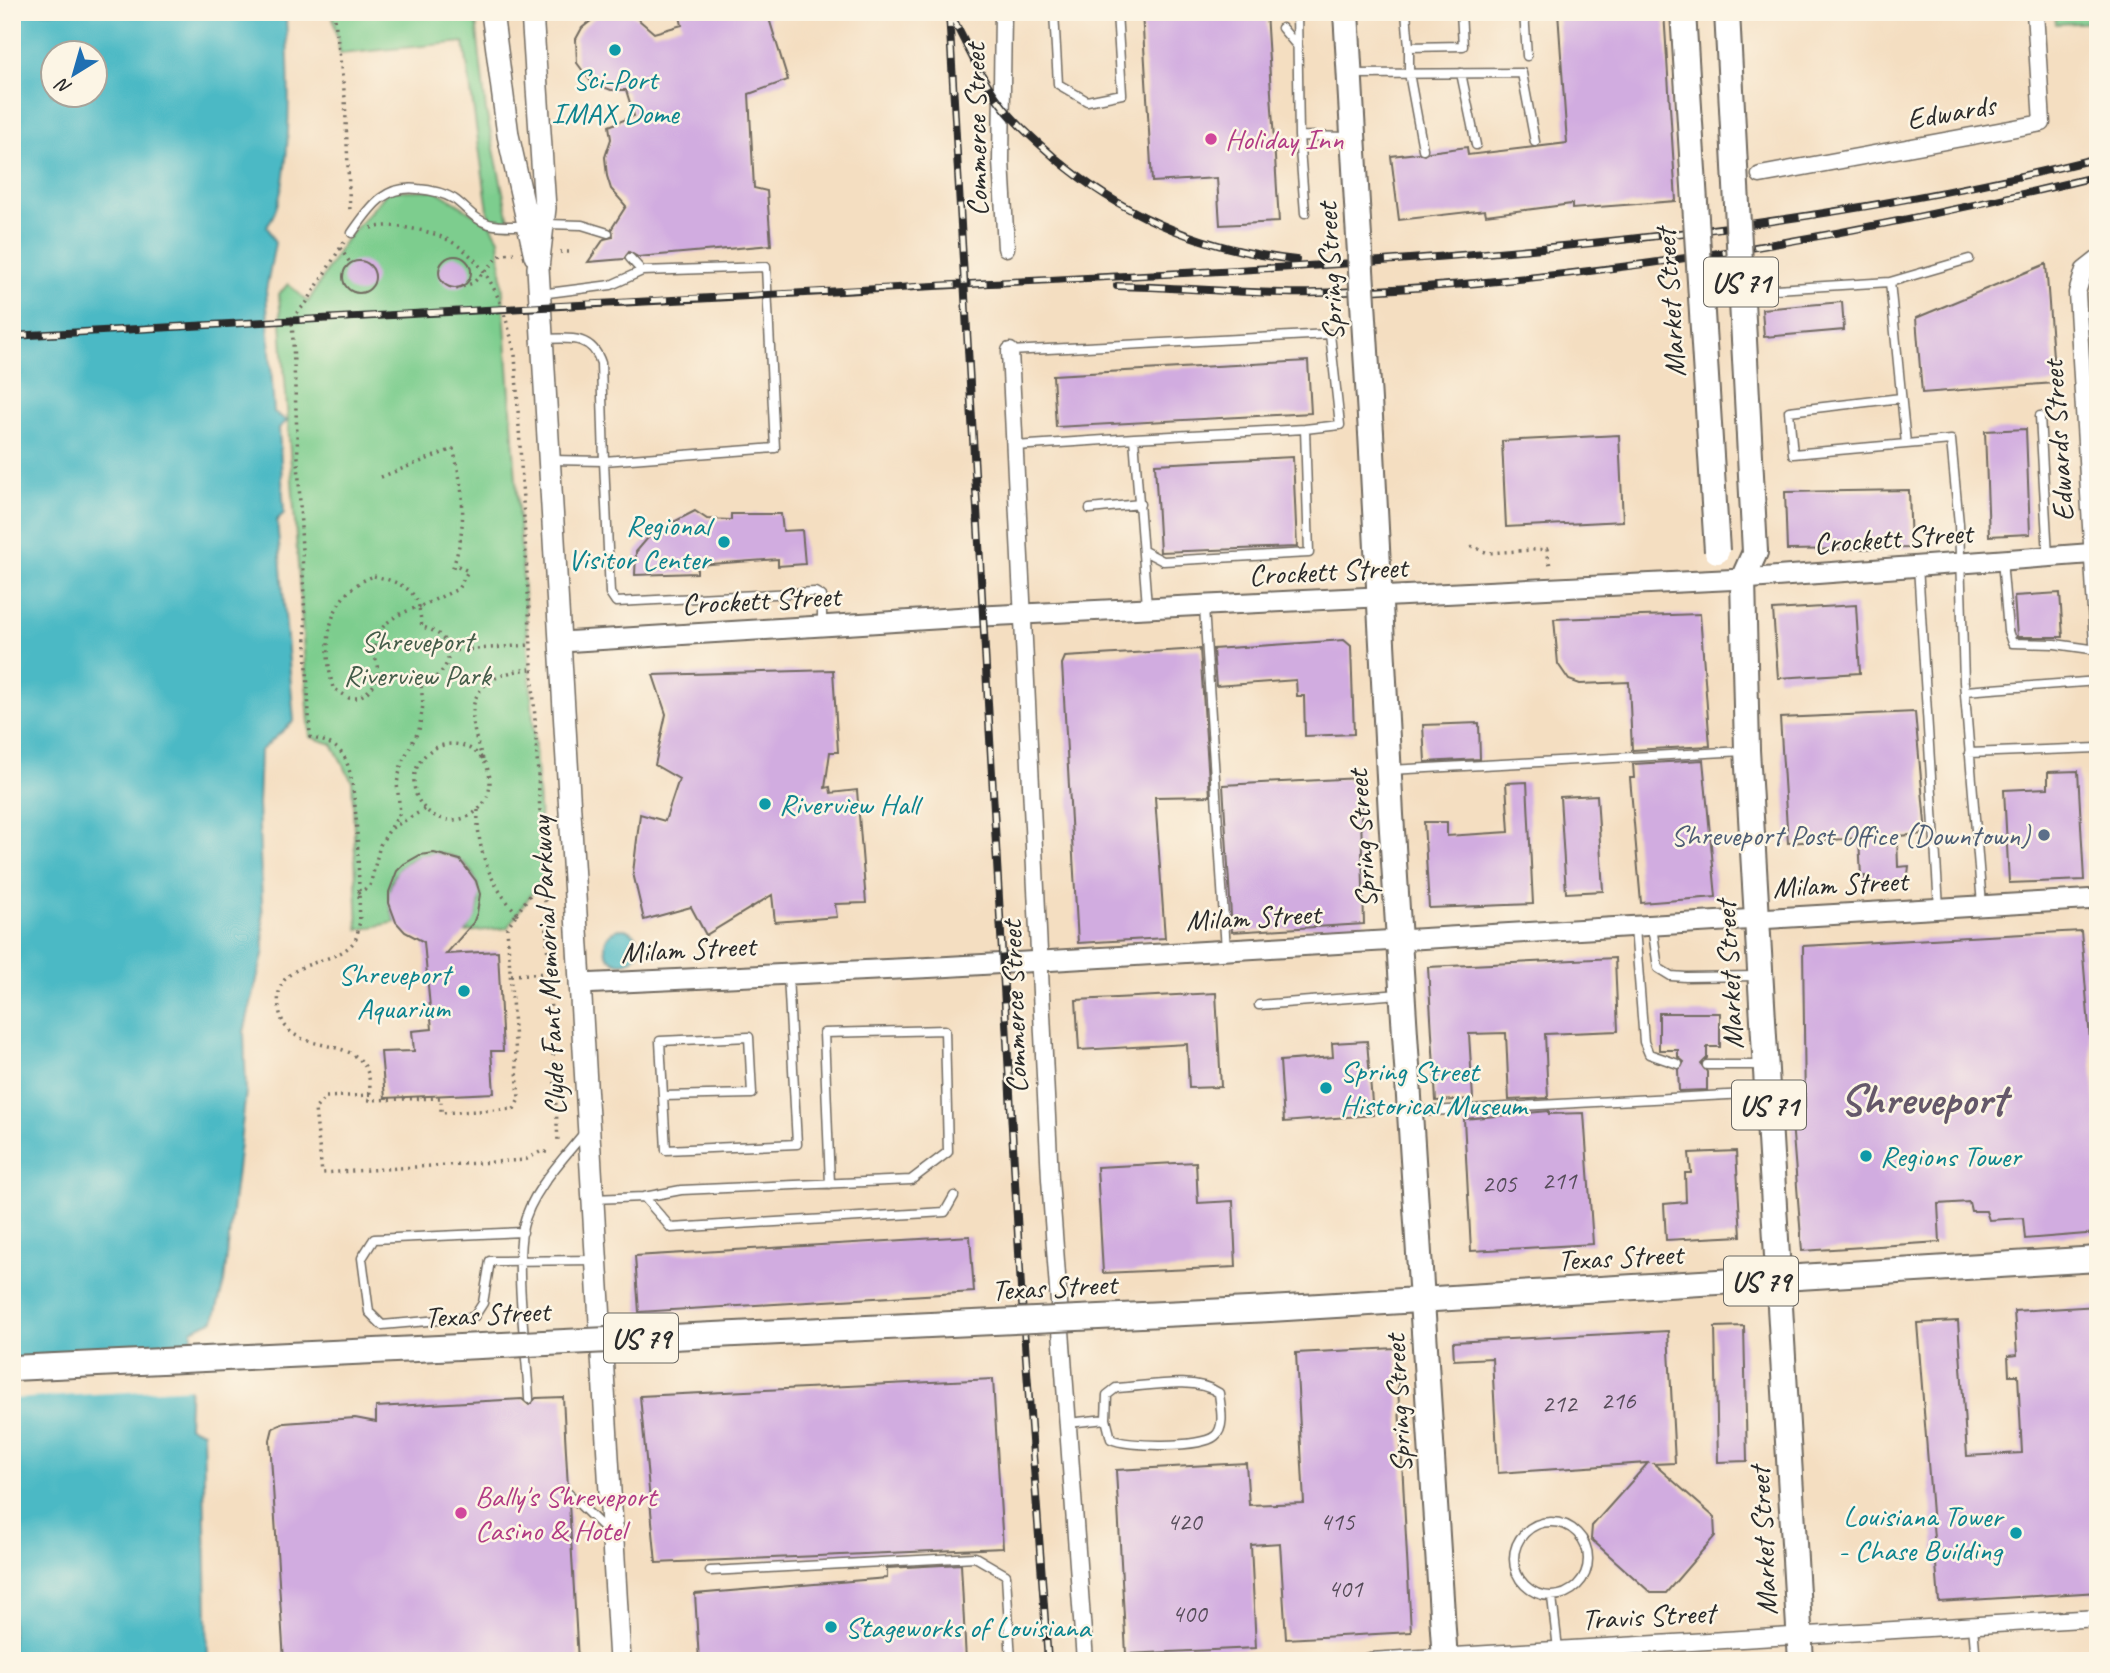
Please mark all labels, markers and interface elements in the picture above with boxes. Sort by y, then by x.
north arrow [38,38,108,108]
street label: Commerce Street [955,40,997,217]
marker: Sci-Port IMAX Dome [607,42,623,58]
place label: Sci-Port IMAX Dome [551,60,681,132]
text: N [50,72,76,100]
street label: Edwards [1904,85,2001,138]
place label: Holiday Inn [1225,120,1344,158]
marker: Holiday Inn [1203,131,1219,147]
street label: Spring Street [1307,199,1353,342]
street label: Market Street [1646,223,1694,379]
road number: US 71 [1704,258,1778,306]
street label: Edwards Street [2033,356,2083,523]
place label: Regional Visitor Center [567,506,715,578]
street label: Crockett Street [1813,513,1977,562]
marker: Regional Visitor Center [716,534,732,550]
street label: Crockett Street [1248,548,1411,594]
street label: Crockett Street [681,577,844,623]
park label: Shreveport Riverview Park [344,622,492,694]
street label: Spring Street [1338,766,1386,909]
place label: Riverview Hall [779,785,924,823]
marker: Riverview Hall [757,796,773,812]
street label: Clyde Fant Memorial Parkway [521,813,575,1116]
place label: Shreveport Post Office (Downtown) [1671,816,2032,854]
marker: Shreveport Post Office (Downtown) [2036,827,2052,843]
street label: Milam Street [1772,861,1911,907]
street label: Milam Street [1185,894,1324,940]
street label: Market Street [1706,896,1752,1050]
street label: Commerce Street [992,917,1036,1094]
street label: Milam Street [620,926,759,972]
place label: Shreveport Aquarium [338,955,454,1027]
marker: Shreveport Aquarium [456,983,472,999]
place label: Spring Street Historical Museum [1340,1052,1529,1124]
district label: Shreveport [1840,1072,2013,1127]
marker: Spring Street Historical Museum [1318,1080,1334,1096]
road number: US 71 [1732,1080,1806,1130]
place label: Regions Tower [1880,1137,2023,1175]
marker: Regions Tower [1858,1148,1874,1164]
house number: 211 [1541,1164,1578,1197]
house number: 205 [1481,1167,1518,1200]
street label: Texas Street [1556,1235,1687,1279]
road number: US 79 [1724,1256,1798,1306]
street label: Texas Street [990,1265,1121,1309]
street label: Texas Street [423,1292,554,1336]
road number: US 79 [604,1314,678,1362]
street label: Spring Street [1375,1331,1421,1474]
house number: 216 [1600,1384,1637,1417]
house number: 212 [1541,1387,1579,1420]
street label: Market Street [1740,1462,1786,1616]
place label: Bally's Shreveport Casino & Hotel [475,1477,659,1549]
place label: Louisiana Tower - Chase Building [1838,1497,2005,1569]
marker: Bally's Shreveport Casino & Hotel [453,1505,469,1521]
house number: 420 [1166,1505,1204,1538]
house number: 415 [1319,1505,1356,1538]
marker: Louisiana Tower - Chase Building [2008,1525,2024,1541]
house number: 401 [1327,1572,1364,1605]
street label: Travis Street [1580,1593,1720,1638]
house number: 400 [1171,1597,1209,1630]
place label: Stageworks of Louisiana [845,1608,1092,1646]
marker: Stageworks of Louisiana [823,1619,839,1635]

